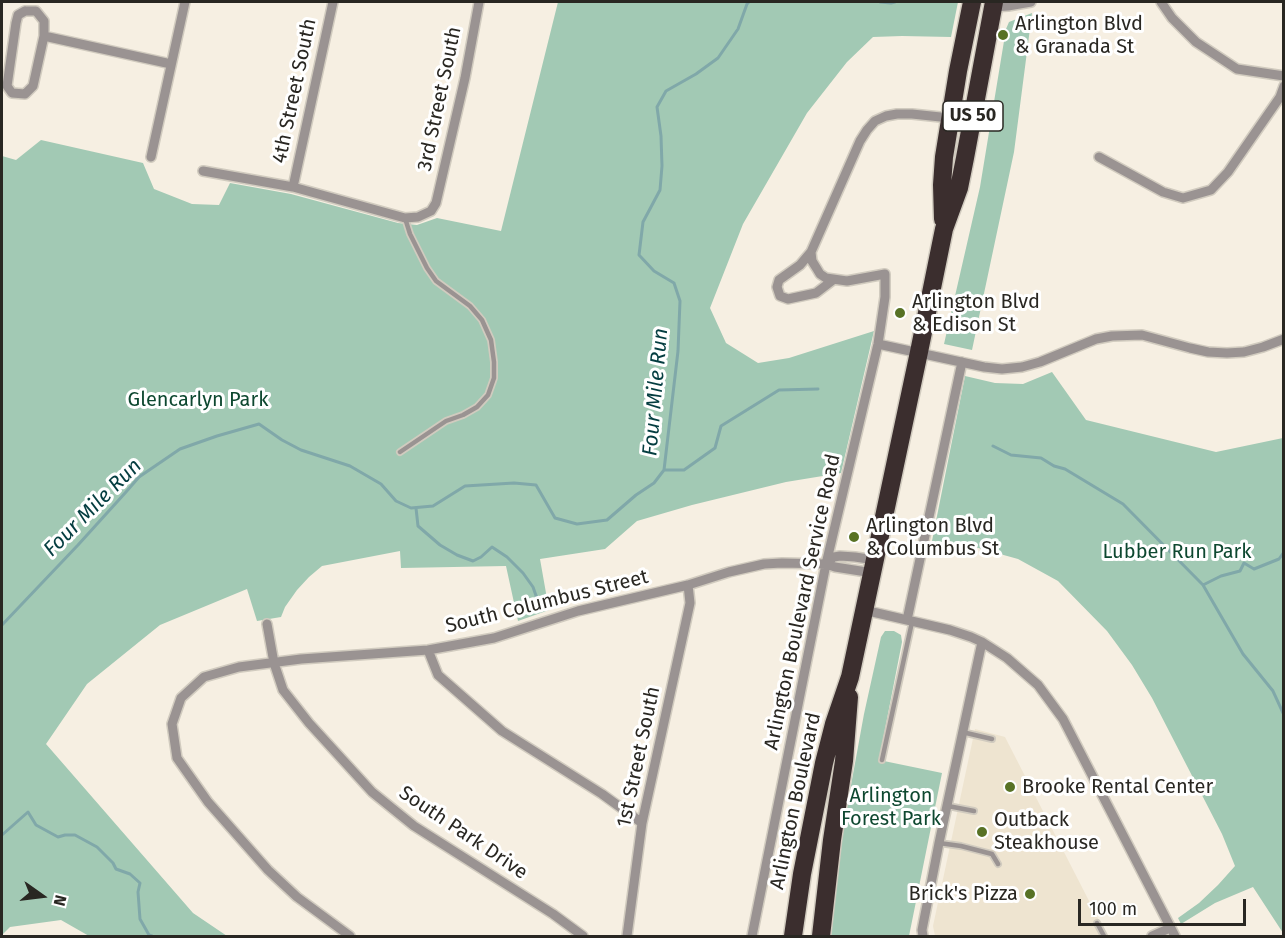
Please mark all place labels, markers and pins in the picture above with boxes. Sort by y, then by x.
place label: Arlington Blvd & Granada St [1015,12,1143,59]
marker: Arlington Blvd & Granada St [996,28,1010,42]
place label: Arlington Blvd & Edison St [912,290,1040,337]
marker: Arlington Blvd & Edison St [893,306,907,320]
place label: Arlington Blvd & Columbus St [866,514,999,561]
marker: Arlington Blvd & Columbus St [847,530,861,544]
place label: Brooke Rental Center [1022,775,1213,799]
marker: Brooke Rental Center [1003,780,1017,794]
place label: Outback Steakhouse [994,808,1099,855]
marker: Outback Steakhouse [975,825,989,839]
place label: Brick's Pizza [909,882,1018,906]
marker: Brick's Pizza [1023,887,1037,901]

